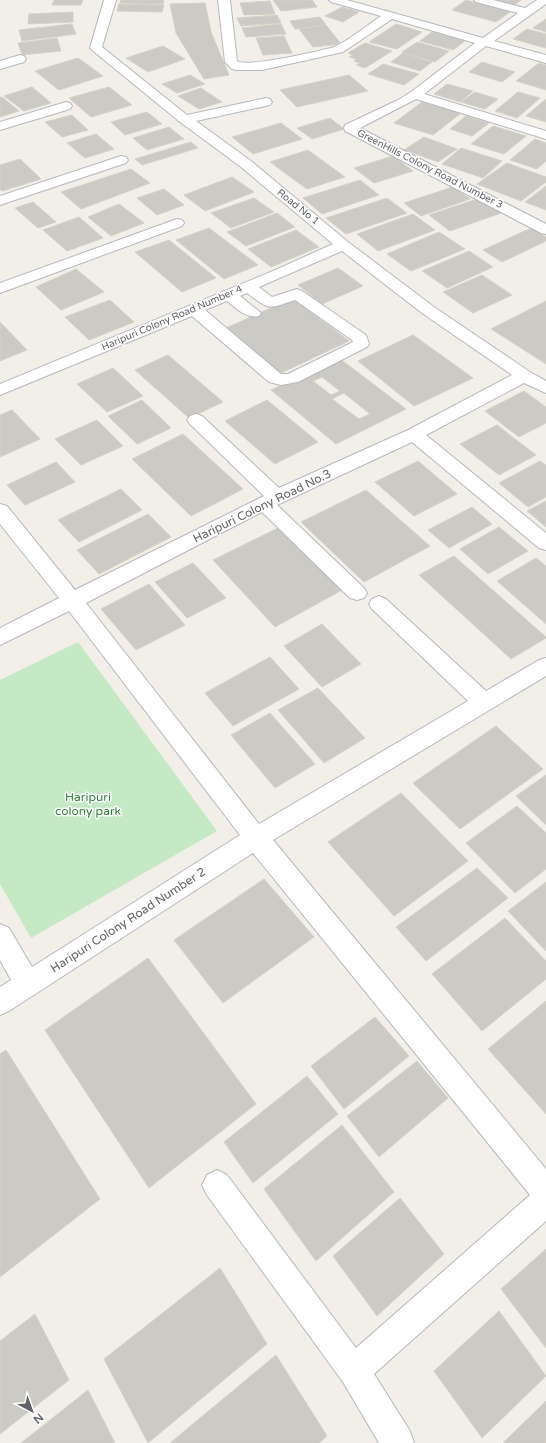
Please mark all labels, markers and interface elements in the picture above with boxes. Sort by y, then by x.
street label: GreenHills Colony Road Number 3 [355,127,505,211]
street label: Road No 1 [275,186,321,228]
street label: Haripuri Colony Road Number 4 [100,283,244,353]
street label: Haripuri Colony Road No.3 [191,466,333,546]
park label: Haripuri colony park [55,790,122,818]
street label: Haripuri Colony Road Number 2 [48,865,208,975]
north arrow [12,1391,52,1431]
text: N [31,1410,46,1426]

